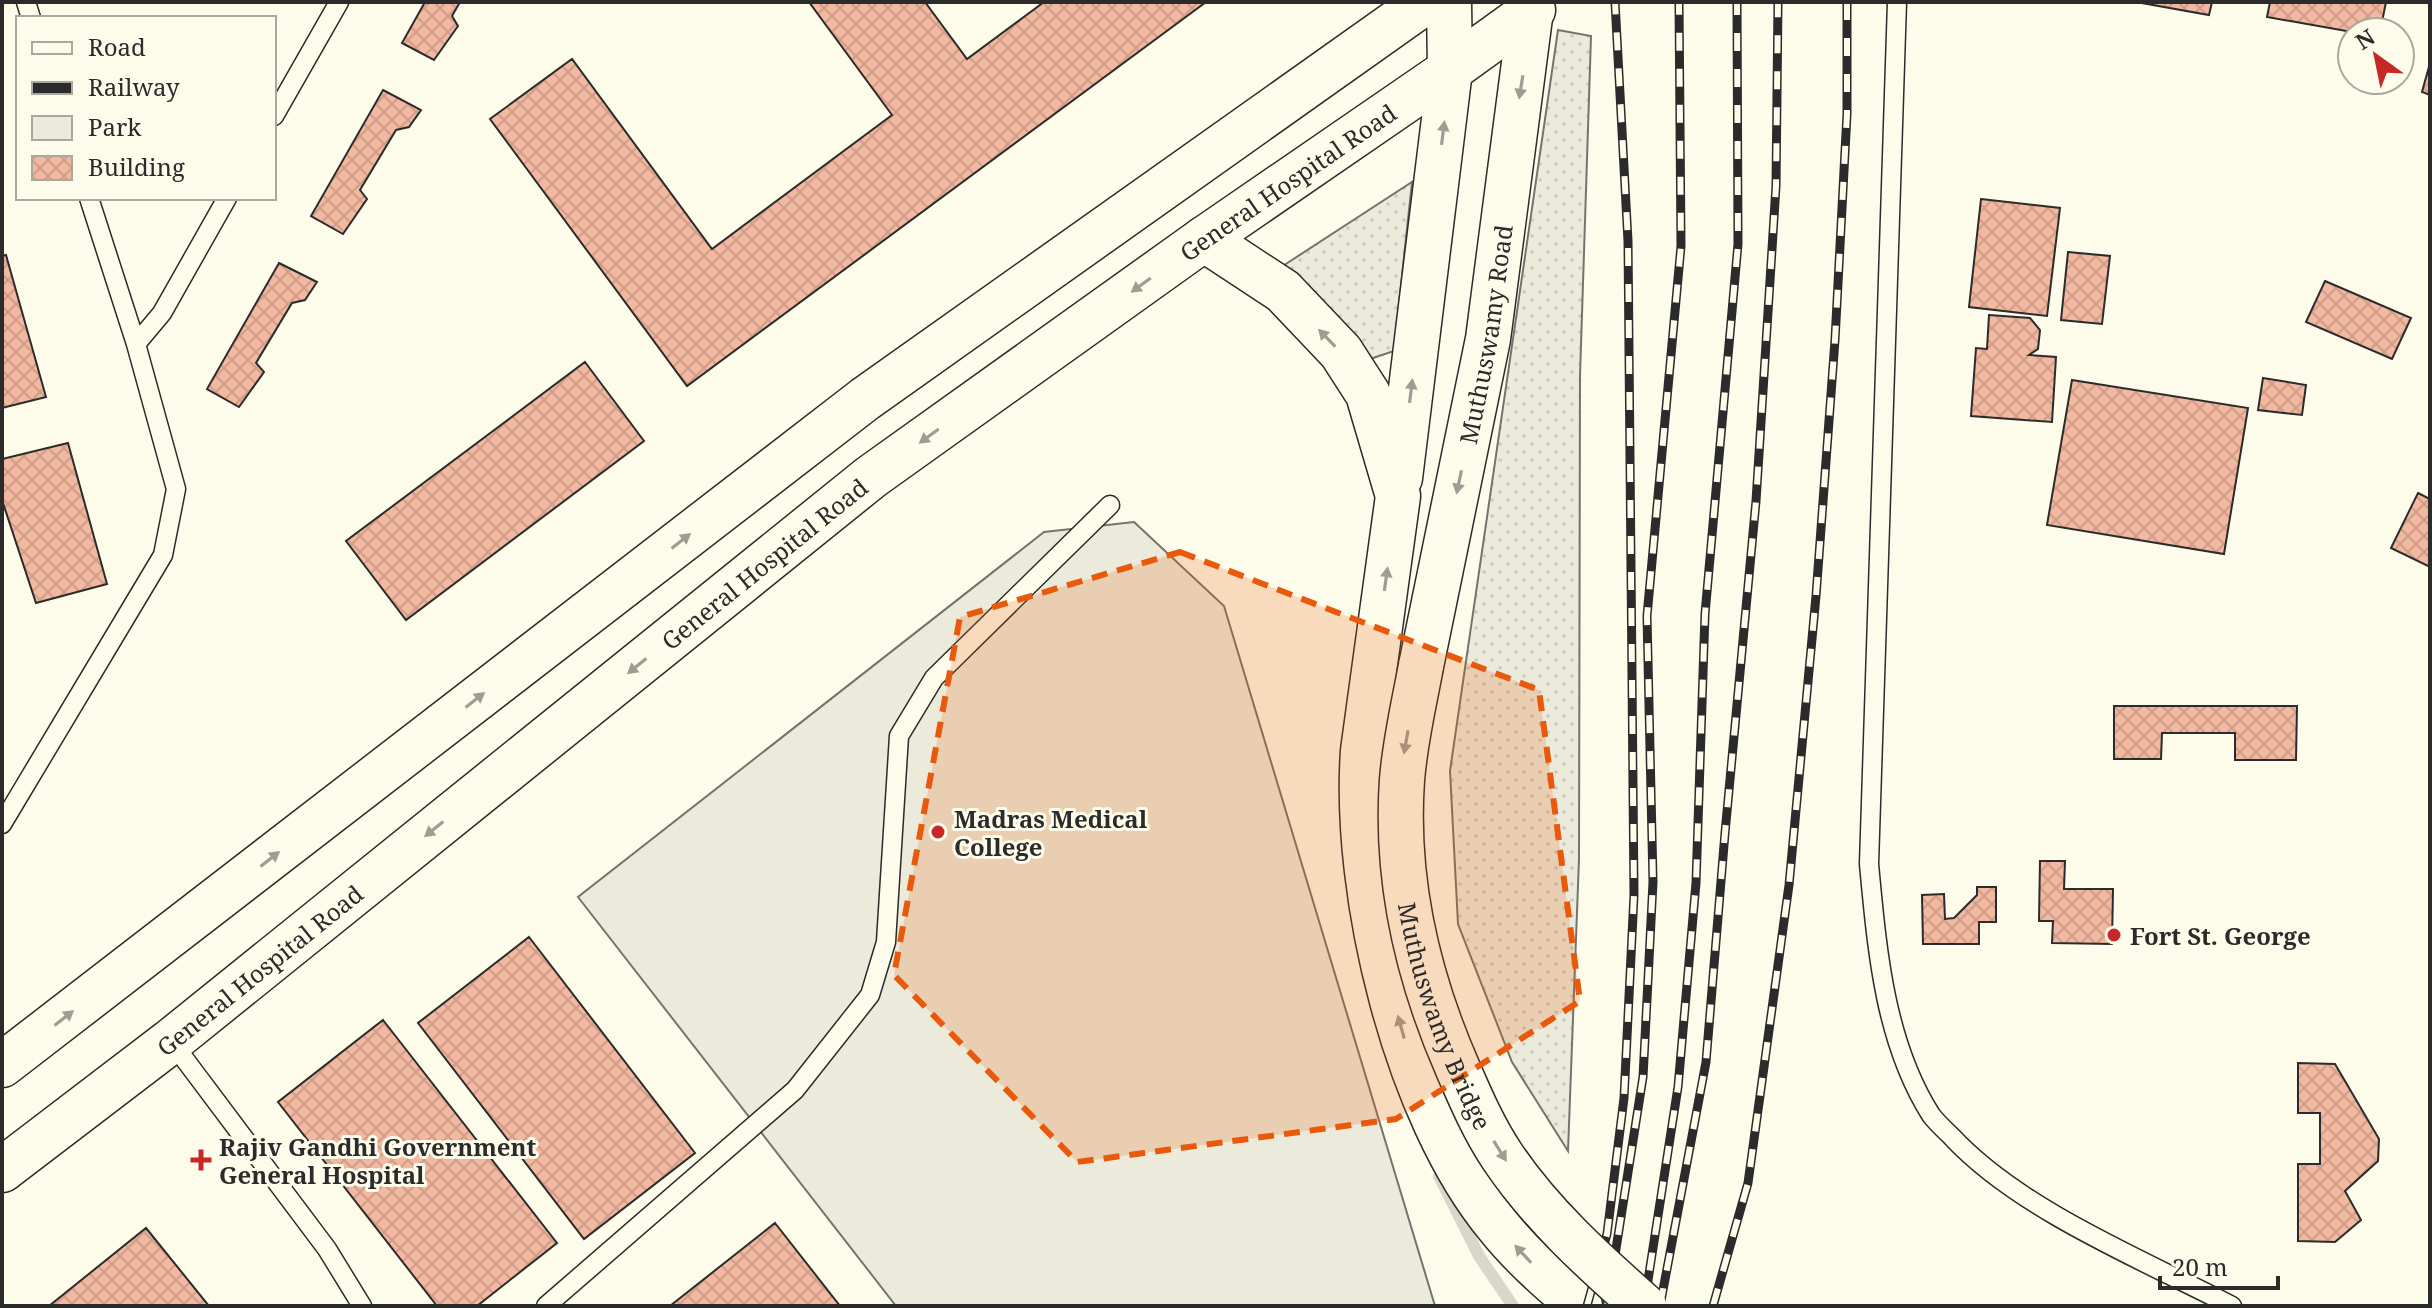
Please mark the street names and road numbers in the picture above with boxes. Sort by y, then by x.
street label: General Hospital Road [1173,95,1402,268]
street label: Muthuswamy Road [1450,223,1519,447]
street label: General Hospital Road [654,470,874,656]
street label: General Hospital Road [149,877,370,1063]
street label: Muthuswamy Bridge [1391,900,1500,1135]

